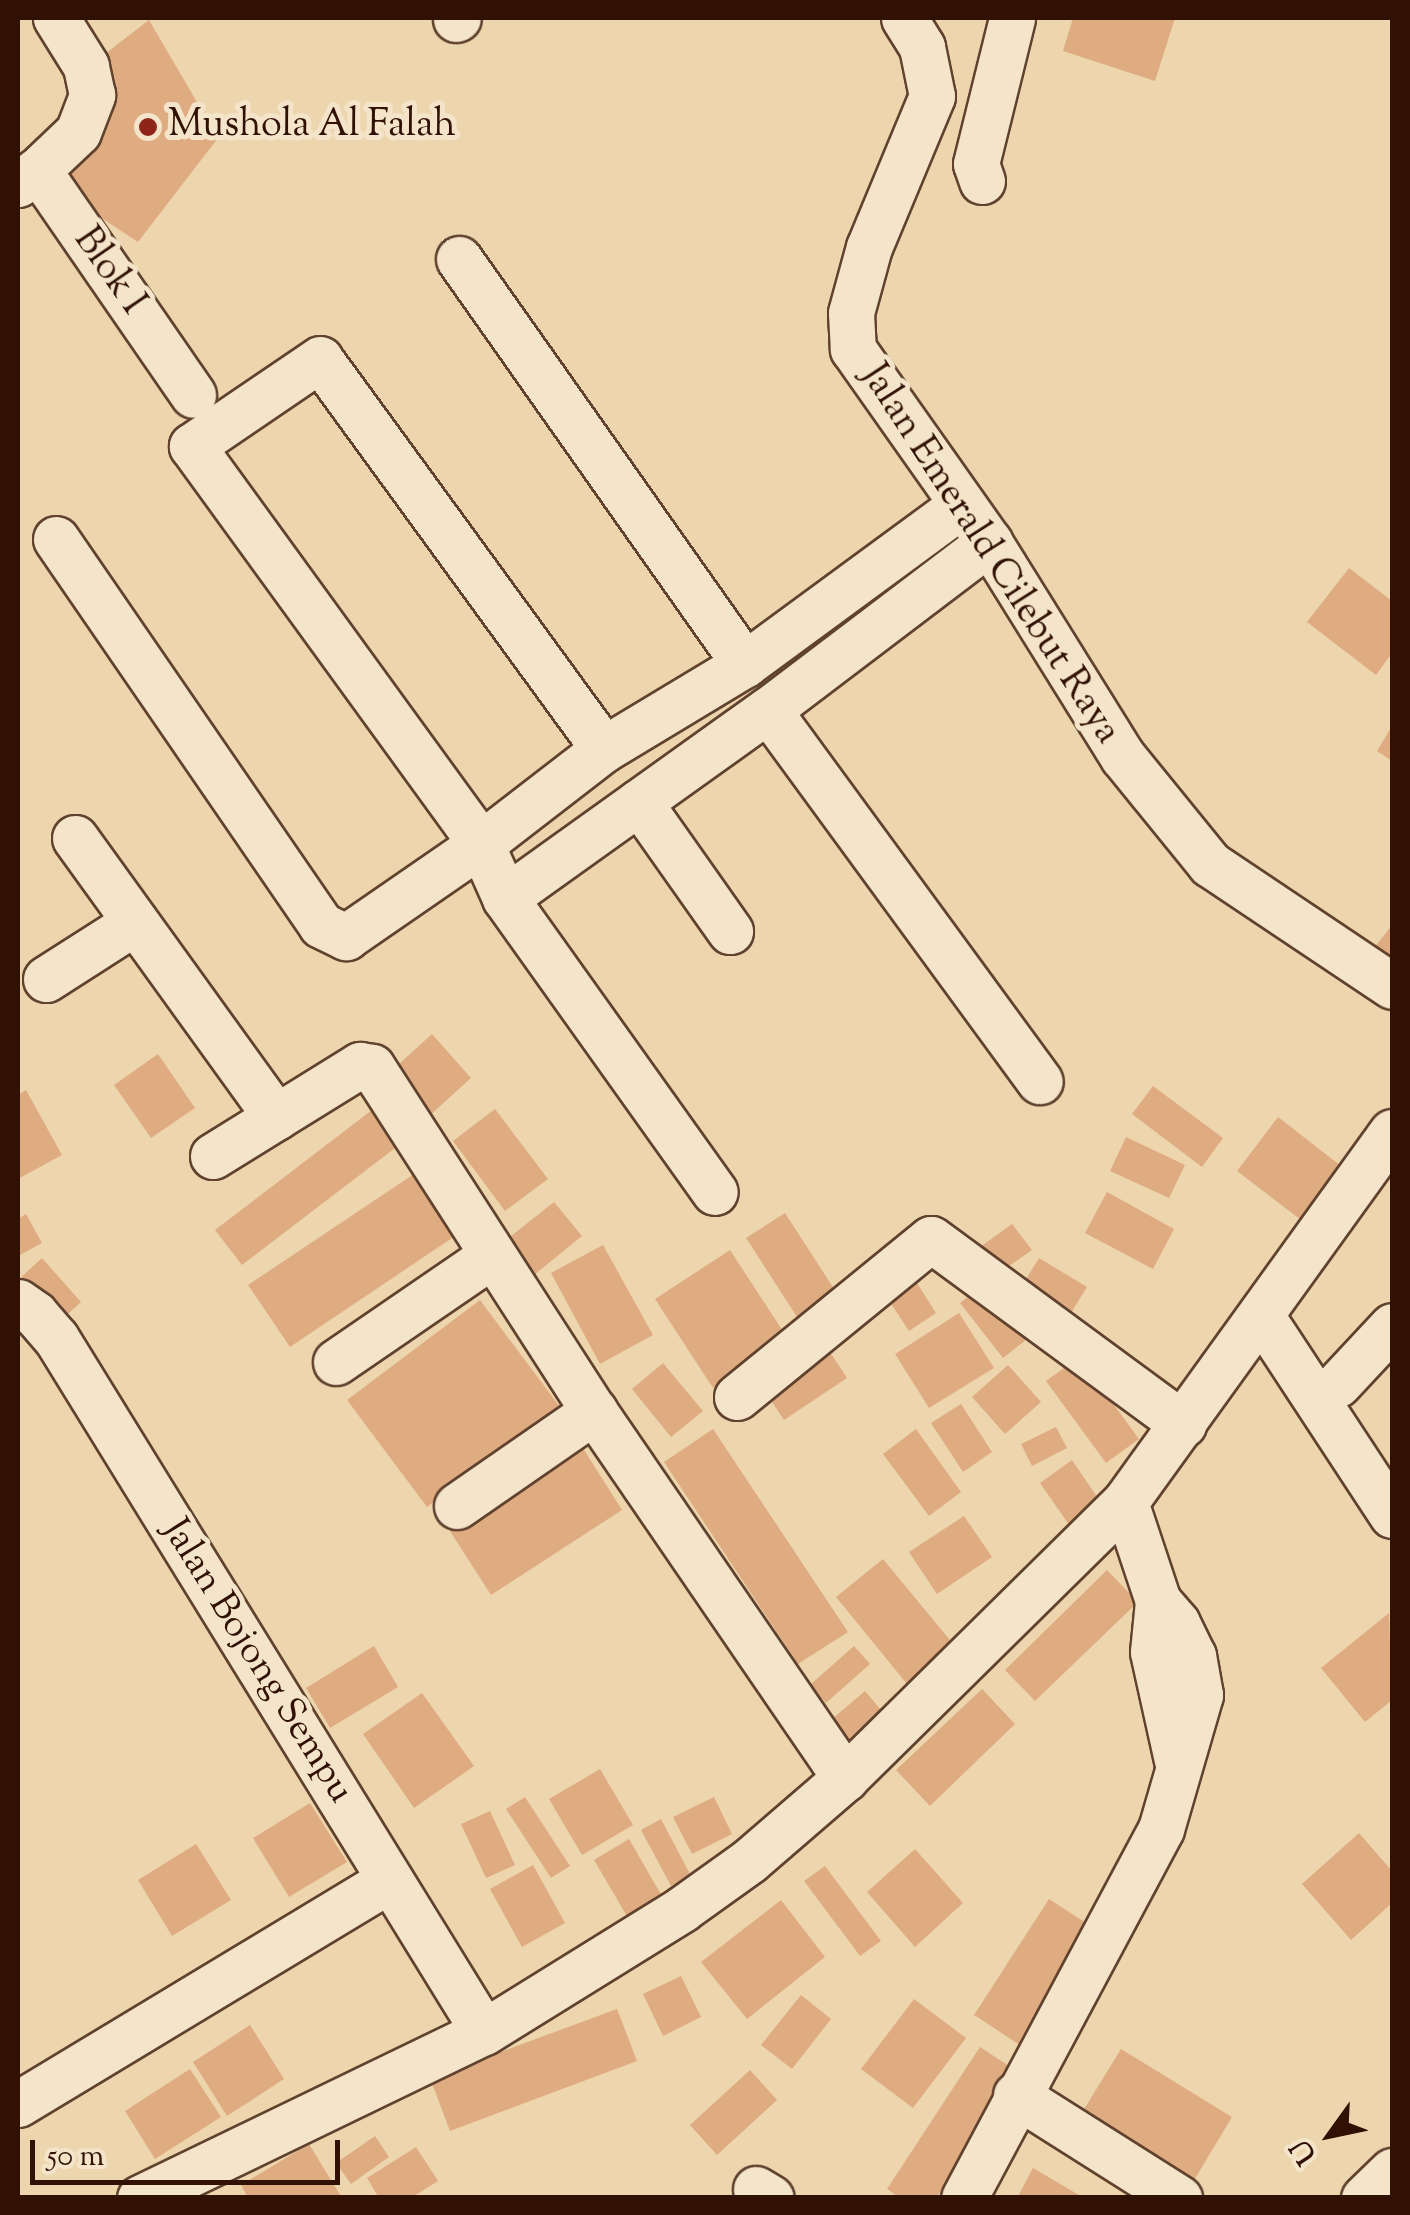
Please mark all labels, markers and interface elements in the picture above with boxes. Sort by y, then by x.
place label: Mushola Al Falah [168,104,456,150]
marker: Mushola Al Falah [137,116,159,138]
street label: Blok I [62,220,154,324]
street label: Jalan Emerald Cilebut Raya [849,357,1129,753]
street label: Jalan Bojong Sempu [150,1512,362,1812]
north arrow [1280,2085,1380,2185]
scale bar [35,2120,345,2182]
text: U [1282,2131,1328,2172]
text: 50 m [47,2136,104,2179]

